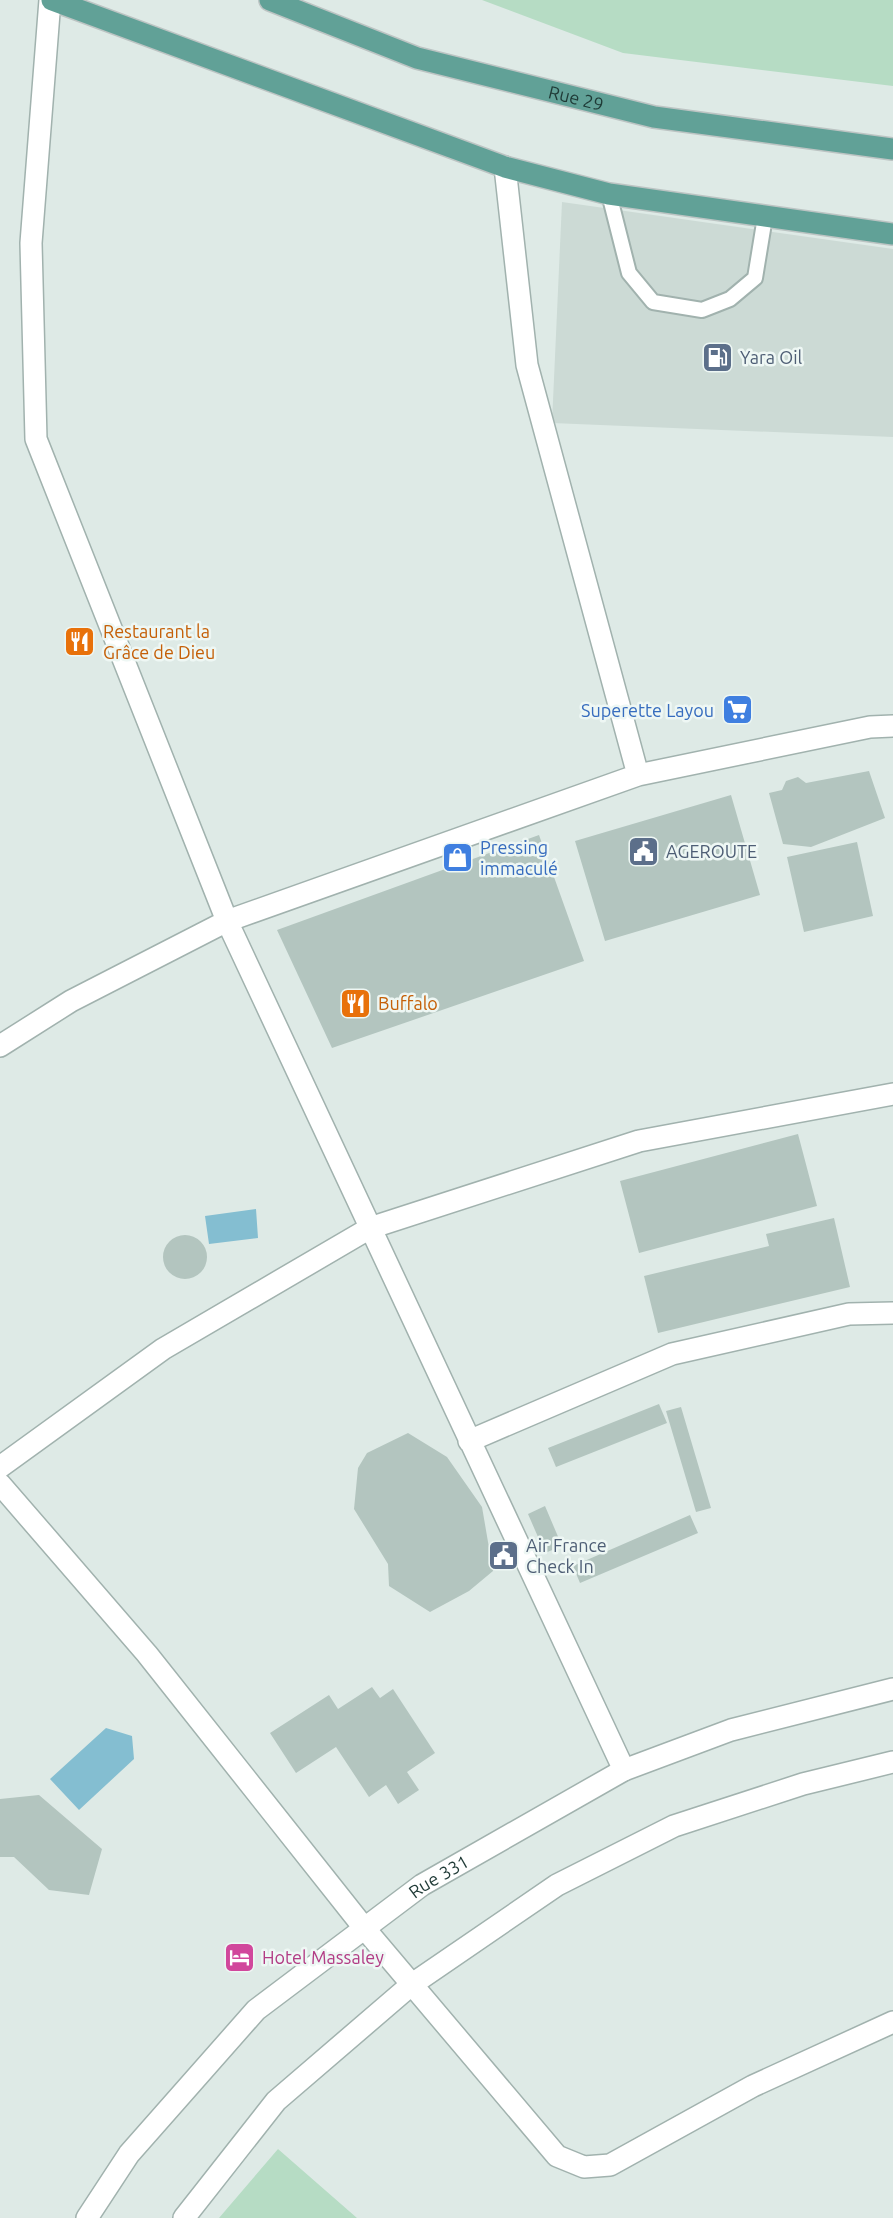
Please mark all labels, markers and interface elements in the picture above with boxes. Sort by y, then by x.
street label: Rue 29 [547,81,606,114]
fuel station icon: Yara Oil [700,340,734,374]
place label: Yara Oil [740,347,803,367]
place label: Restaurant la Grâce de Dieu [103,621,215,662]
restaurant icon: Restaurant la Grâce de Dieu [63,624,97,658]
supermarket icon: Superette Layou [720,693,754,727]
place label: Superette Layou [581,700,714,720]
public building icon: AGEROUTE [626,834,660,868]
place label: Pressing immaculé [480,837,558,878]
shop icon: Pressing immaculé [440,840,474,874]
place label: AGEROUTE [666,841,757,861]
restaurant icon: Buffalo [338,986,372,1020]
place label: Buffalo [378,993,438,1013]
place label: Air France Check In [526,1535,607,1576]
public building icon: Air France Check In [486,1538,520,1572]
street label: Rue 331 [405,1851,472,1902]
hotel icon: Hotel Massaley [222,1940,256,1974]
place label: Hotel Massaley [262,1947,384,1967]

